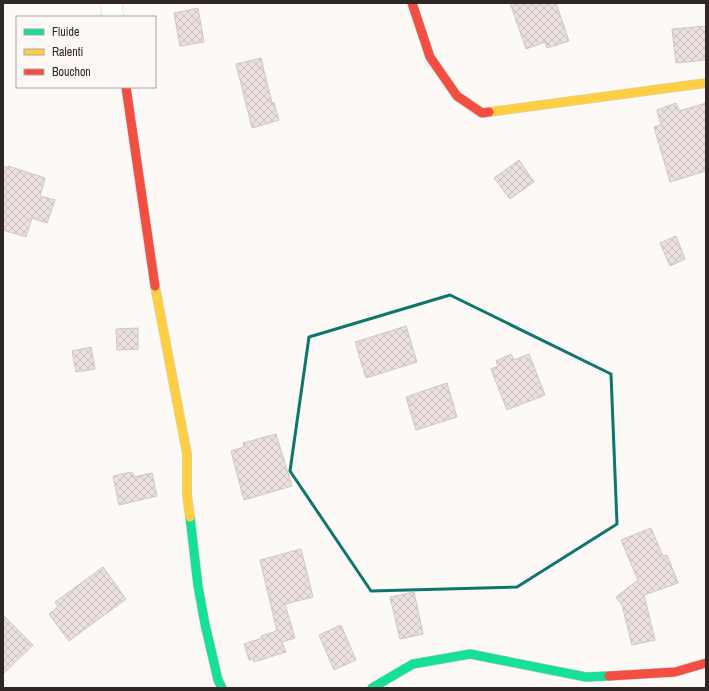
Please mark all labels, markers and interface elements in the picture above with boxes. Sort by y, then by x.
legend [16,16,156,88]
text: Fluide [52,24,79,40]
text: Ralenti [52,44,83,60]
text: Bouchon [52,64,91,80]

